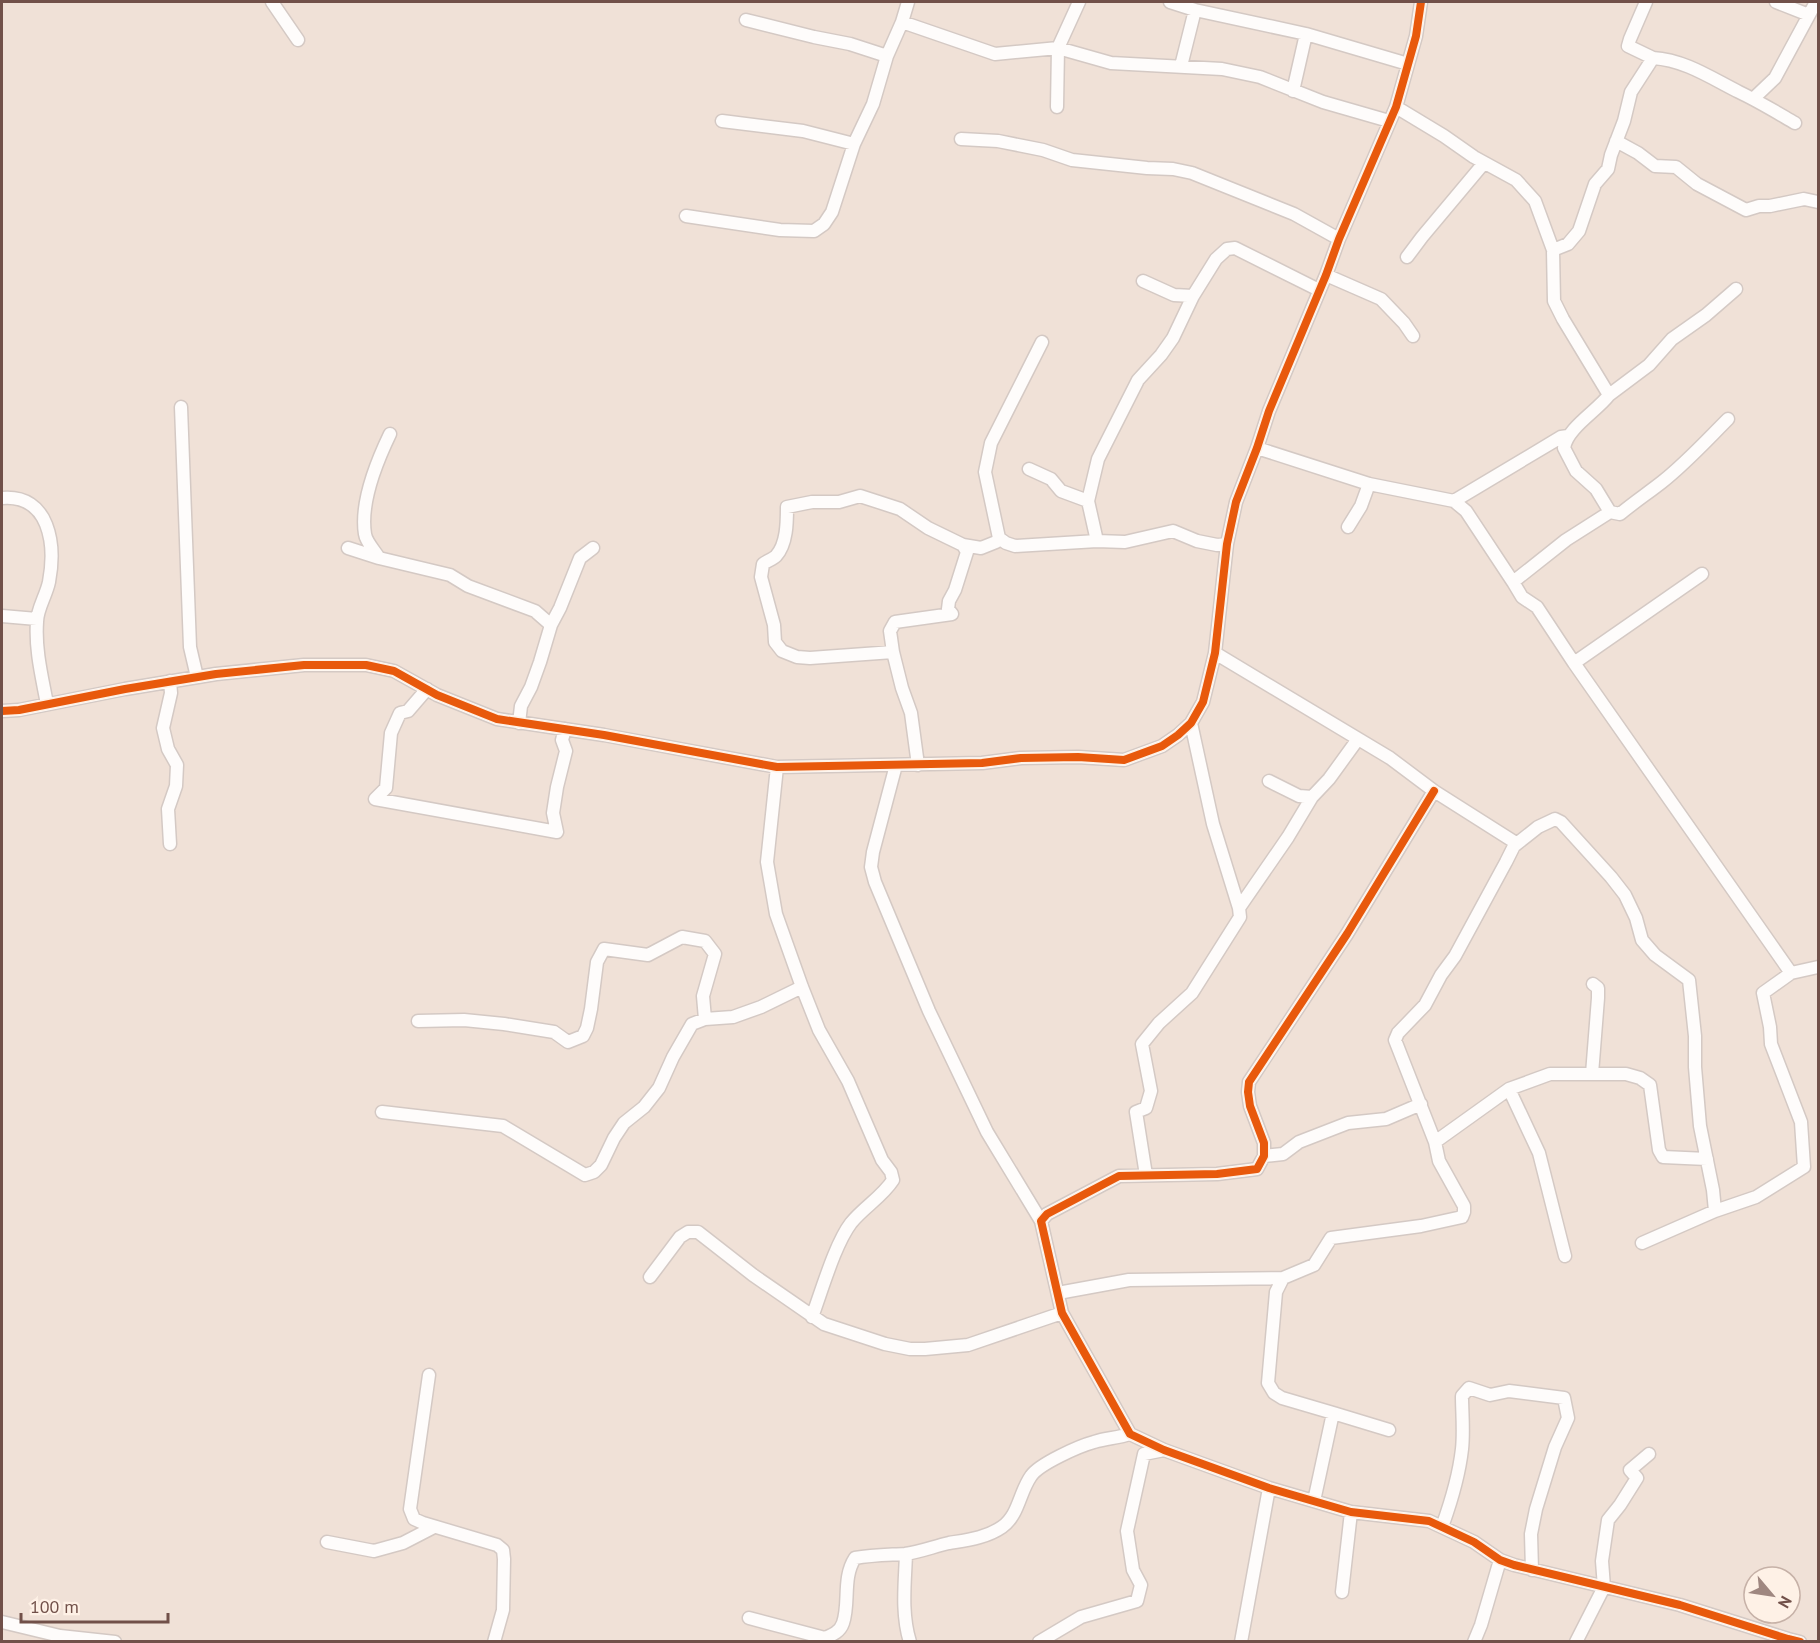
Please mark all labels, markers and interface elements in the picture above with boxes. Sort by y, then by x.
north arrow [1742,1565,1802,1625]
scale bar [21,1586,168,1624]
text: N [1774,1593,1796,1612]
text: 100 m [30,1595,79,1618]

